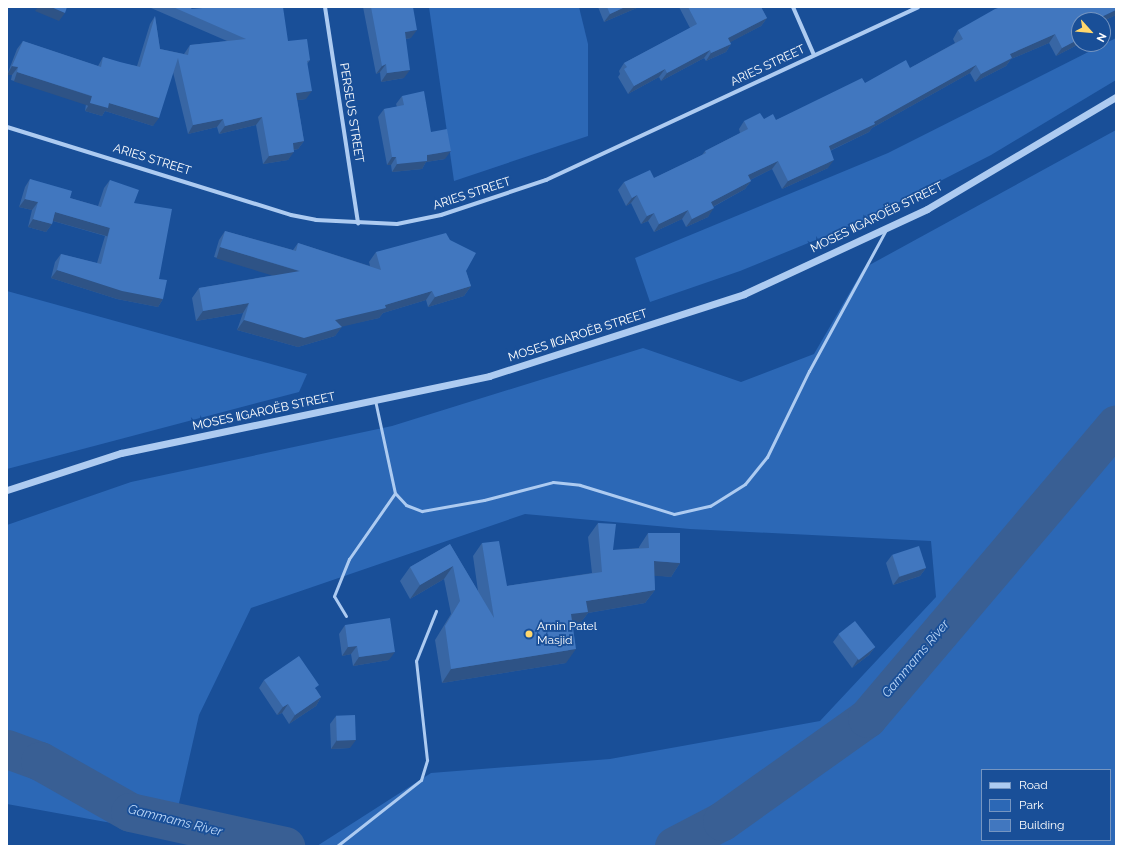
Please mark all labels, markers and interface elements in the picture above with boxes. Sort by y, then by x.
north arrow [1071,12,1111,52]
text: N [1094,31,1109,44]
street label: ARIES STREET [728,42,808,90]
street label: PERSEUS STREET [336,62,366,164]
street label: ARIES STREET [111,141,193,179]
street label: ARIES STREET [431,175,513,213]
street label: MOSES ǁGAROËB STREET [808,180,946,256]
street label: MOSES ǁGAROËB STREET [507,307,649,365]
street label: MOSES ǁGAROËB STREET [191,390,337,434]
water label: Gammams River [879,617,953,701]
place label: Amin Patel Masjid [537,620,597,648]
marker: Amin Patel Masjid [524,629,534,639]
legend [981,769,1111,841]
text: Road [1019,778,1048,792]
text: Park [1019,798,1044,812]
water label: Gammams River [126,802,224,840]
text: Building [1019,818,1065,832]

